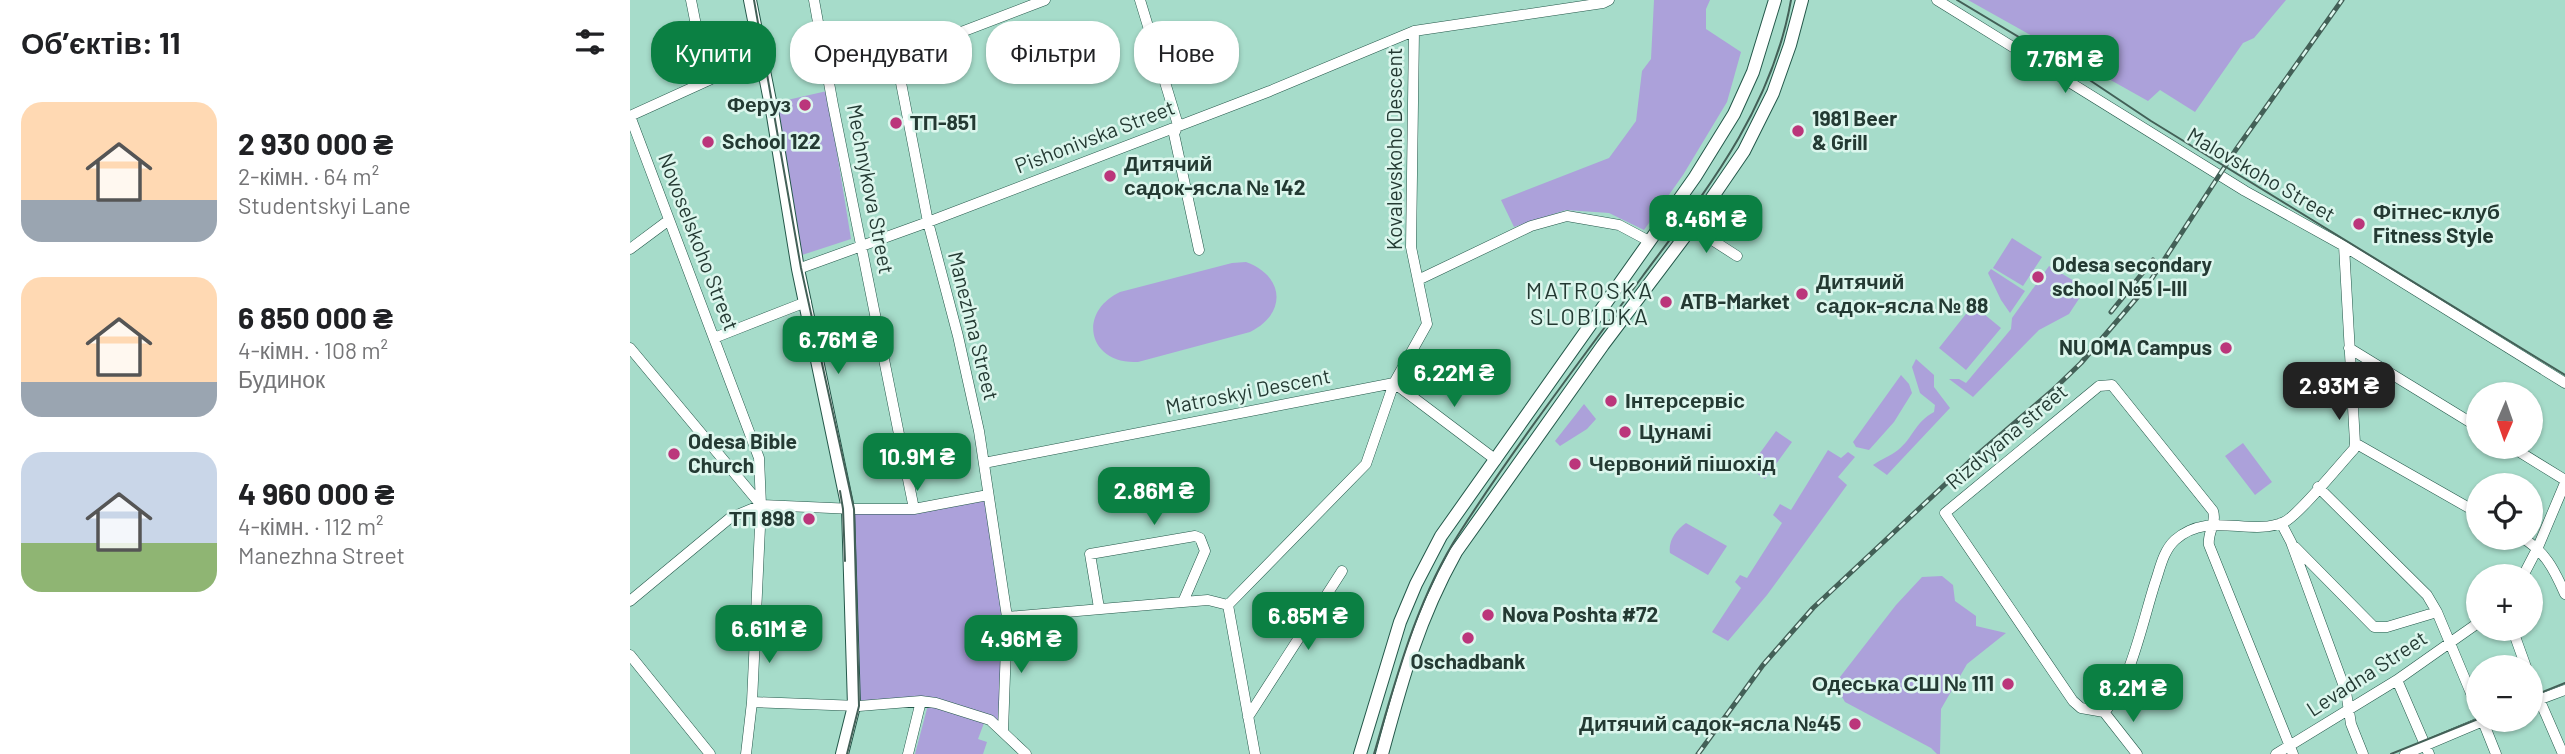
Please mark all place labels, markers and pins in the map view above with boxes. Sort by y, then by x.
pin: 7.76M ₴ [2000,36,2130,95]
place label: Феруз [727,91,791,116]
marker: Феруз [797,97,813,113]
place label: 1981 Beer & Grill [1812,105,1897,154]
place label: ТП-851 [910,109,976,134]
marker: ТП-851 [888,115,904,131]
marker: 1981 Beer & Grill [1790,123,1806,139]
place label: School 122 [722,128,821,153]
marker: School 122 [700,134,716,150]
place label: Дитячий садок-ясла № 142 [1124,150,1306,199]
marker: Дитячий садок-ясла № 142 [1102,168,1118,184]
pin: 8.46M ₴ [1641,196,1771,255]
place label: Фітнес-клуб Fitness Style [2373,198,2500,247]
marker: Фітнес-клуб Fitness Style [2351,216,2367,232]
place label: Odesa secondary school №5 I-III [2052,251,2213,300]
place label: Дитячий садок-ясла № 88 [1816,268,1988,317]
marker: Odesa secondary school №5 I-III [2030,269,2046,285]
marker: Дитячий садок-ясла № 88 [1794,286,1810,302]
place label: ATB-Market [1680,288,1790,313]
marker: ATB-Market [1658,294,1674,310]
pin: 6.76M ₴ [773,316,903,376]
place label: NU OMA Campus [2059,334,2212,359]
marker: NU OMA Campus [2218,340,2234,356]
pin: 6.22M ₴ [1389,350,1519,409]
pin: 2.93M ₴ [2274,362,2404,422]
place label: Інтерсервіс [1625,387,1745,412]
marker: Інтерсервіс [1603,393,1619,409]
place label: Цунамі [1639,418,1712,443]
marker: Цунамі [1617,424,1633,440]
place label: Odesa Bible Church [688,428,797,477]
pin: 10.9M ₴ [852,434,982,493]
marker: Odesa Bible Church [666,446,682,462]
place label: Червоний пішохід [1589,450,1776,475]
marker: Червоний пішохід [1567,456,1583,472]
pin: 2.86M ₴ [1089,468,1219,527]
place label: ТП 898 [729,505,795,530]
marker: ТП 898 [801,511,817,527]
pin: 6.85M ₴ [1243,592,1373,652]
place label: Nova Poshta #72 [1502,601,1658,626]
pin: 6.61M ₴ [704,606,834,665]
marker: Nova Poshta #72 [1480,607,1496,623]
pin: 4.96M ₴ [956,616,1086,675]
marker: Oschadbank [1460,630,1476,646]
place label: Oschadbank [1411,648,1525,673]
pin: 8.2M ₴ [2076,664,2190,724]
place label: Одеська СШ № 111 [1812,670,1994,695]
marker: Одеська СШ № 111 [2000,676,2016,692]
place label: Дитячий садок-ясла №45 [1579,710,1841,735]
marker: Дитячий садок-ясла №45 [1847,716,1863,732]

